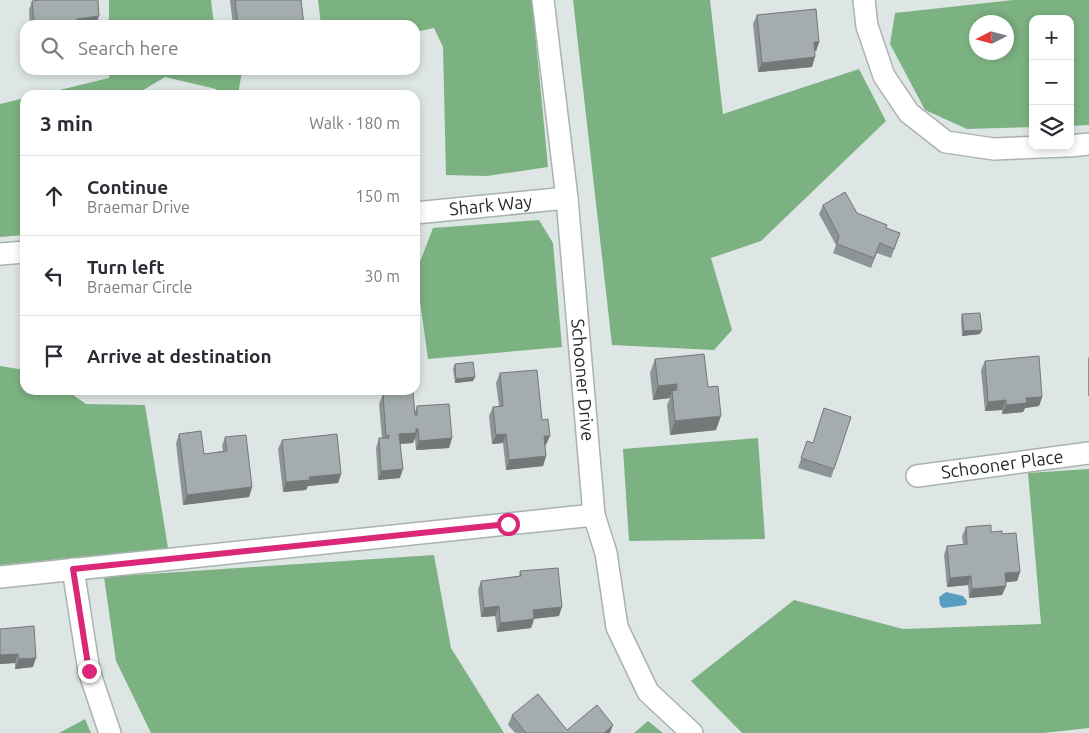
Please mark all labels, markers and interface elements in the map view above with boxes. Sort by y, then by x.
north arrow [969,15,1014,60]
map controls [1029,15,1074,150]
button: + [1029,15,1074,60]
search box [20,20,420,75]
icon: search [38,34,66,62]
text: Search here [78,37,178,59]
button: − [1029,60,1074,105]
button: layers [1029,105,1074,150]
text: 3 min [40,111,93,135]
text: Walk · 180 m [309,114,400,132]
text: Continue [87,176,168,198]
icon: ahead [40,182,68,210]
text: 150 m [355,187,400,205]
street label: Shark Way [448,190,533,219]
text: Braemar Drive [87,198,190,216]
text: Turn left [87,256,165,278]
icon: left [40,262,68,290]
text: 30 m [364,267,400,285]
text: Braemar Circle [87,278,192,296]
street label: Schooner Drive [568,318,599,442]
icon: arrive [40,342,68,370]
text: Arrive at destination [87,345,272,367]
street label: Schooner Place [940,446,1065,482]
route start [497,513,520,536]
route end [78,660,101,683]

